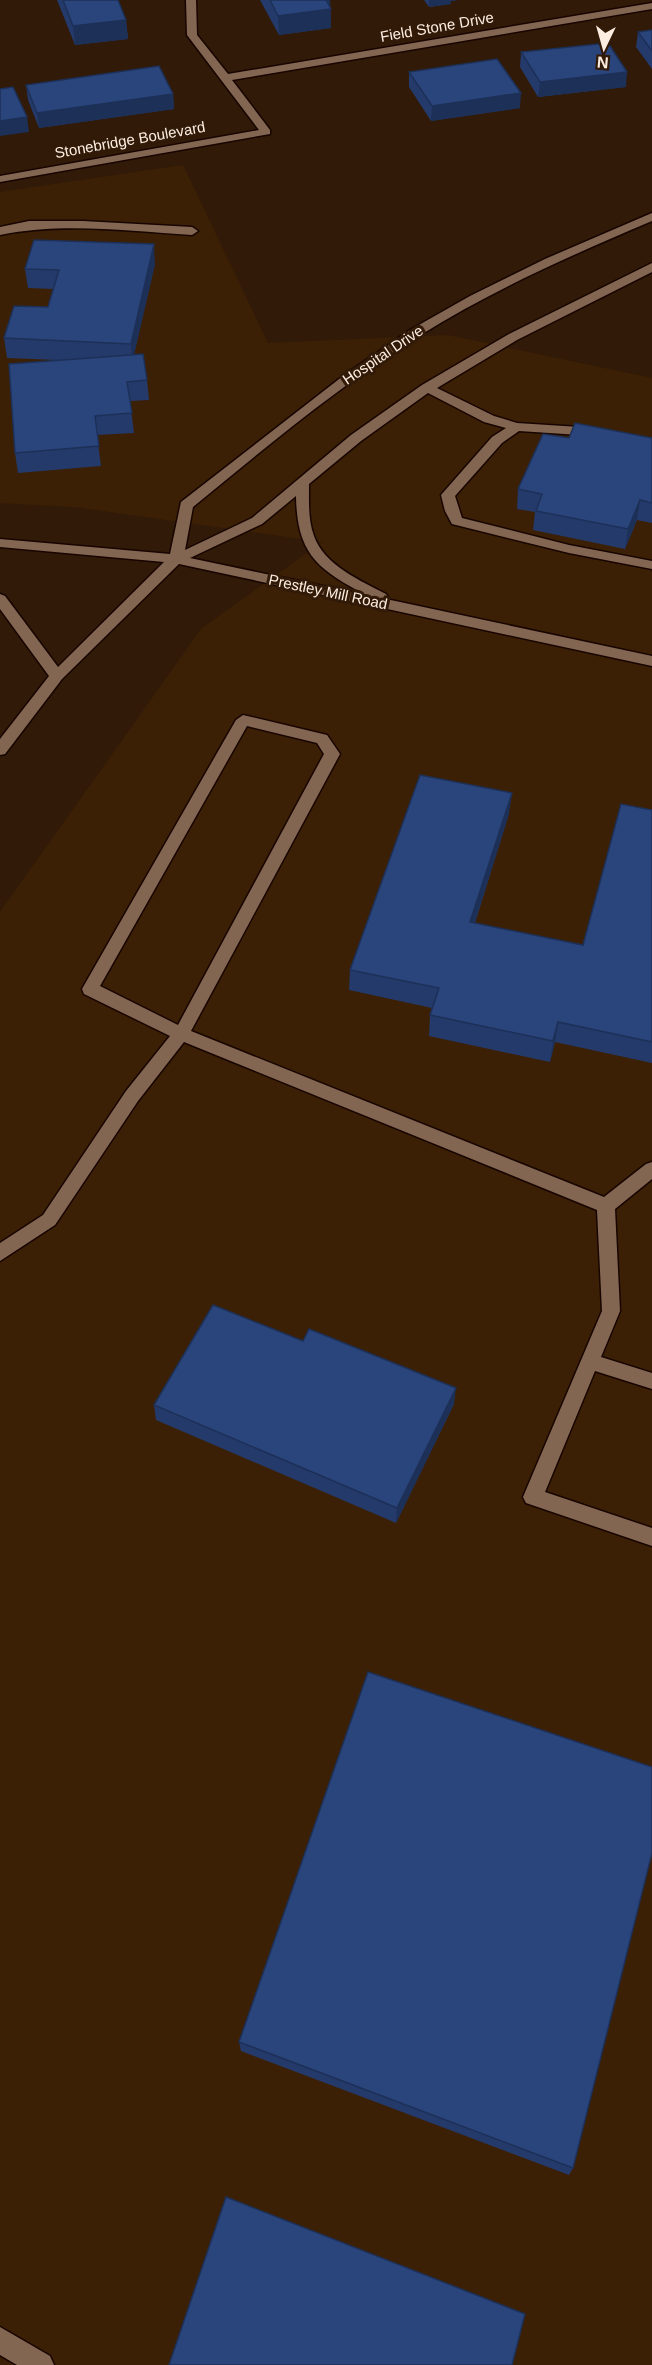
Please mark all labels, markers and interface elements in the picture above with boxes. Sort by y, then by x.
street label: Field Stone Drive [379,8,495,45]
north arrow [574,18,634,78]
text: N [596,53,609,71]
street label: Stonebridge Boulevard [53,118,207,161]
street label: Hospital Drive [339,321,426,388]
street label: Prestley Mill Road [267,571,389,612]

